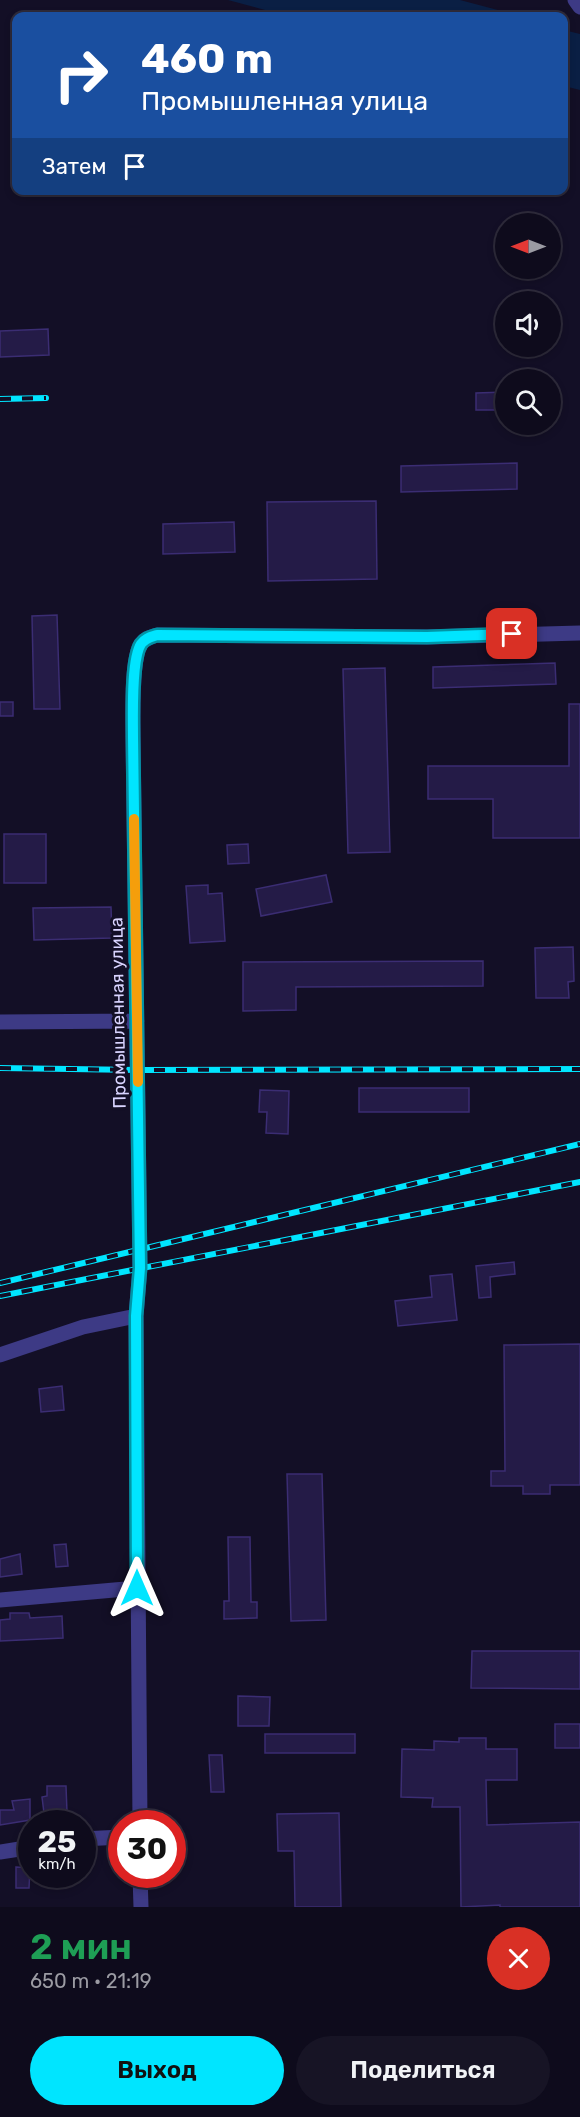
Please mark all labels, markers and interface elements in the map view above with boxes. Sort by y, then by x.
text: 460 m [141,34,273,84]
icon: right [42,36,120,114]
text: Промышленная улица [141,85,428,117]
icon: arrive [118,150,151,183]
text: Затем [42,153,106,180]
north arrow [495,213,561,279]
map controls [495,213,561,435]
button: sound [495,291,561,357]
button: search [495,369,561,435]
pin [486,608,537,659]
icon: arrive [495,617,528,650]
street label: Промышленная улица [105,917,131,1109]
position arrow [105,1556,169,1620]
speed limit sign: 30 [108,1810,186,1888]
text: 25 [38,1824,76,1860]
text: km/h [38,1855,76,1873]
text: 2 мин [30,1925,132,1968]
button: close [487,1927,550,1990]
text: 650 m · 21:19 [30,1969,152,1993]
button: Выход [30,2036,284,2105]
button: Поделиться [296,2036,550,2105]

